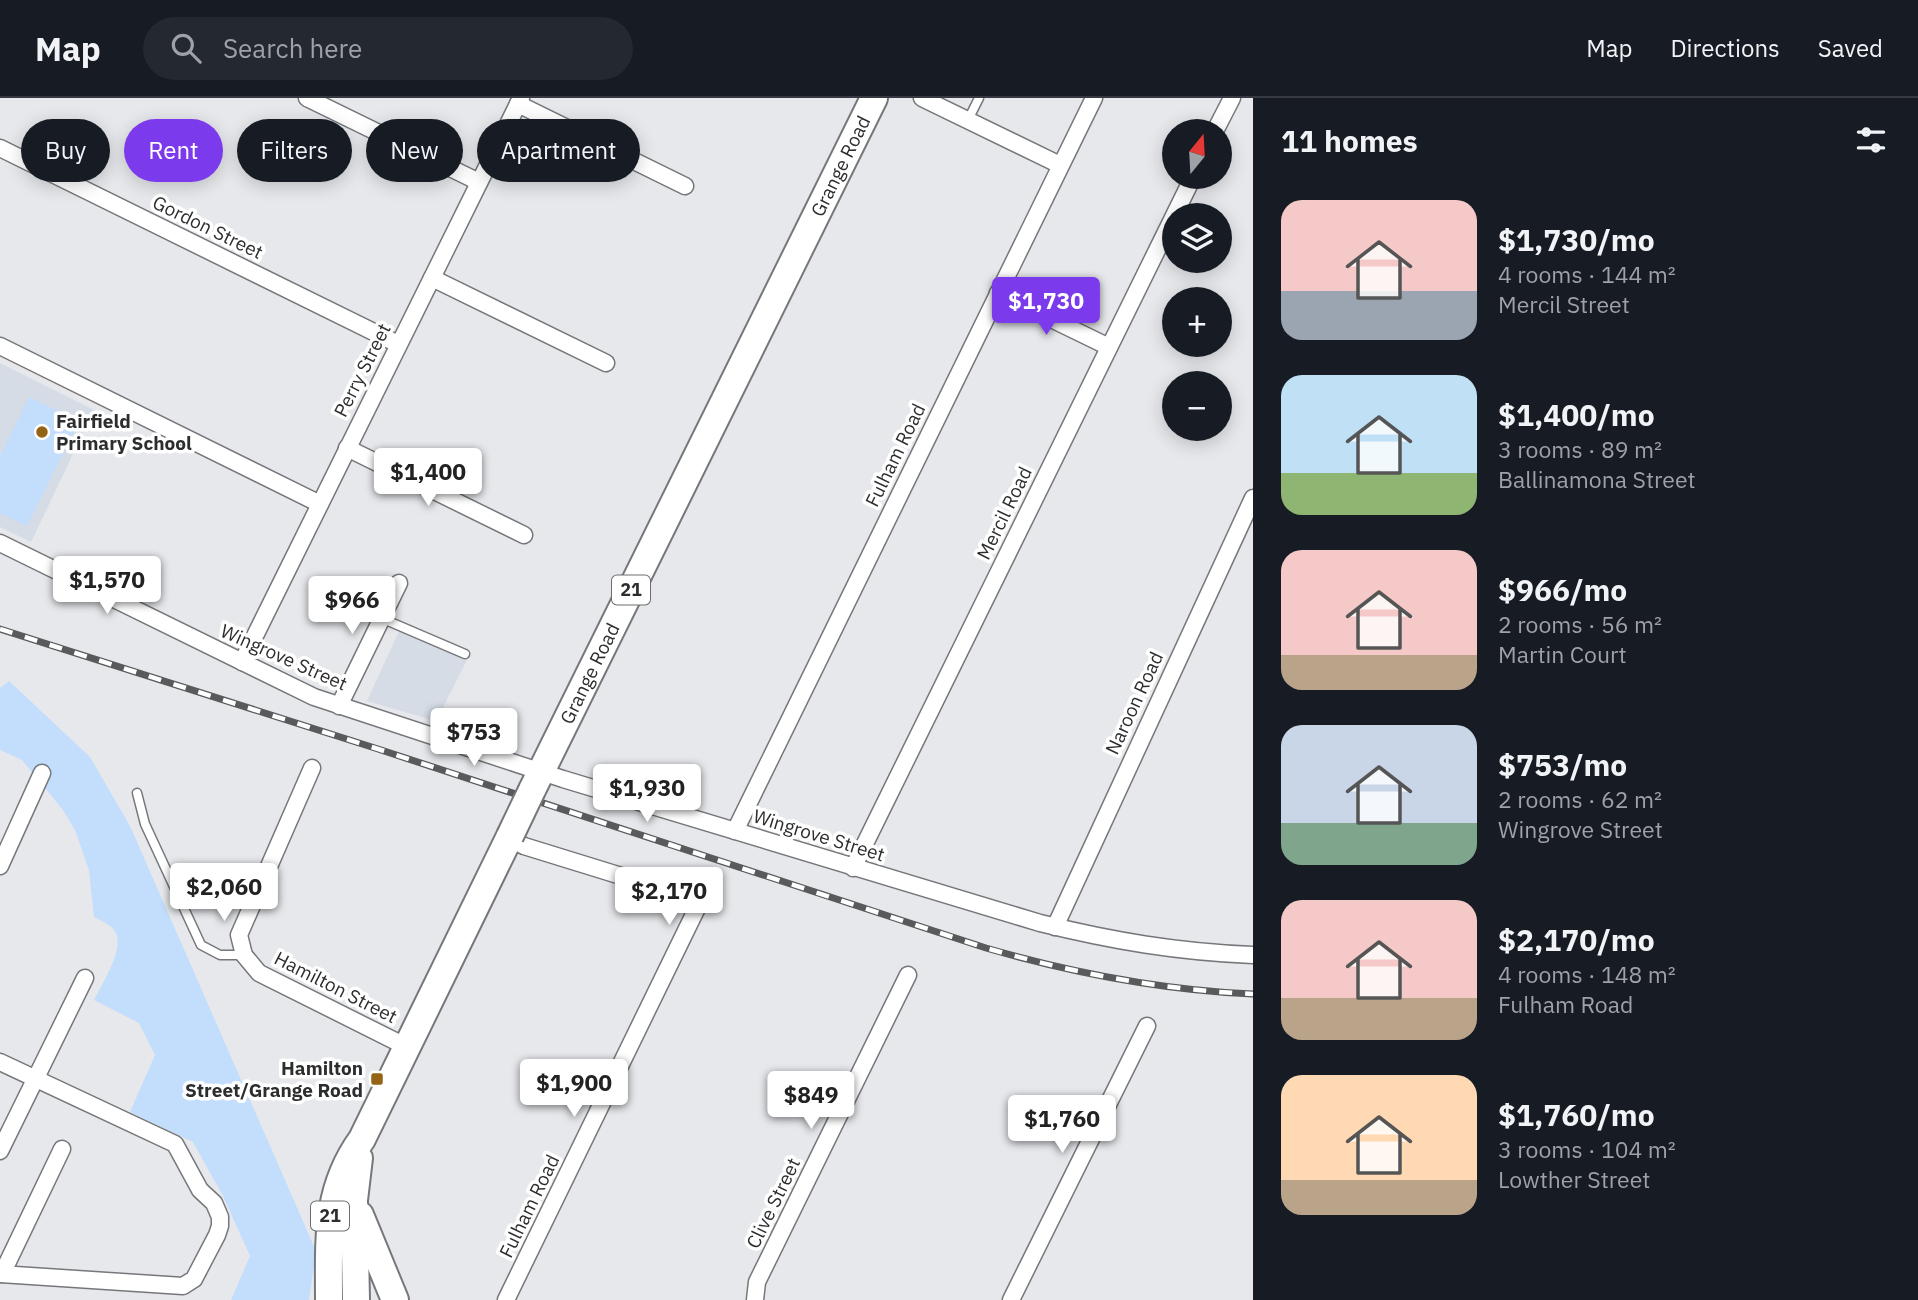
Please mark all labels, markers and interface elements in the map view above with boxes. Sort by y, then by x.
search box [143,17,633,80]
text: Map [35,27,101,70]
icon: search [167,29,205,67]
text: Search here [223,31,362,65]
text: Map [1586,32,1632,64]
text: Directions [1670,32,1780,64]
text: Saved [1818,32,1883,64]
street label: Grange Road [805,112,875,221]
chip: Buy [21,119,110,182]
chip: Rent [124,119,223,182]
chip: Filters [237,119,352,182]
chip: New [366,119,463,182]
chip: Apartment [477,119,640,182]
north arrow [1162,119,1232,189]
map controls [1162,119,1232,441]
text: 11 homes [1281,121,1418,160]
icon: filters [1852,121,1890,159]
street label: Gordon Street [149,190,267,264]
button: layers [1162,203,1232,273]
text: $1,730/mo [1498,220,1655,259]
icon: home [1337,228,1421,312]
text: 4 rooms · 144 m² [1498,259,1676,289]
pin: $1,730 [989,278,1103,337]
text: $1,730 [1008,285,1084,315]
button: + [1162,287,1232,357]
text: Mercil Street [1498,289,1630,319]
street label: Perry Street [328,319,396,421]
button: − [1162,371,1232,441]
text: $1,400/mo [1498,395,1655,434]
street label: Fulham Road [860,399,930,511]
icon: home [1337,403,1421,487]
place label: Fairfield Primary School [56,409,192,455]
marker: Fairfield Primary School [34,424,50,440]
text: 3 rooms · 89 m² [1498,434,1662,464]
pin: $1,400 [371,448,485,508]
text: $1,400 [390,456,466,486]
street label: Mercil Road [971,463,1037,563]
text: Ballinamona Street [1498,464,1696,494]
pin: $1,570 [50,556,164,616]
text: $1,570 [69,564,145,594]
text: $966/mo [1498,570,1627,609]
pin: $966 [311,576,393,636]
road number: 21 [612,576,650,604]
icon: home [1337,578,1421,662]
text: $966 [324,584,380,614]
text: 2 rooms · 56 m² [1498,609,1662,639]
street label: Wingrove Street [217,618,351,696]
street label: Grange Road [555,619,625,728]
text: Martin Court [1498,639,1627,669]
street label: Naroon Road [1100,648,1168,758]
pin: $753 [433,708,515,768]
text: $753 [446,716,502,746]
text: $753/mo [1498,745,1627,784]
icon: home [1337,753,1421,837]
pin: $1,930 [590,764,704,824]
text: $1,930 [609,772,685,802]
text: 2 rooms · 62 m² [1498,784,1662,814]
street label: Wingrove Street [750,804,888,866]
text: Wingrove Street [1498,814,1663,844]
pin: $2,060 [167,864,281,923]
pin: $2,170 [612,868,726,927]
text: $2,060 [186,871,262,901]
text: $2,170 [631,875,707,905]
text: $2,170/mo [1498,920,1655,959]
icon: home [1337,928,1421,1012]
street label: Hamilton Street [271,946,401,1028]
text: 4 rooms · 148 m² [1498,959,1676,989]
text: Fulham Road [1498,989,1633,1019]
place label: Hamilton Street/Grange Road [185,1056,363,1102]
pin: $1,900 [517,1060,631,1119]
text: $1,900 [536,1067,612,1097]
marker: Hamilton Street/Grange Road [369,1071,385,1087]
pin: $849 [770,1072,852,1131]
text: $849 [783,1079,839,1109]
text: $1,760/mo [1498,1095,1655,1134]
pin: $1,760 [1005,1096,1119,1155]
text: $1,760 [1024,1103,1100,1133]
icon: home [1337,1103,1421,1187]
text: 3 rooms · 104 m² [1498,1134,1676,1164]
street label: Fulham Road [494,1150,564,1262]
street label: Clive Street [741,1154,805,1252]
text: Lowther Street [1498,1164,1650,1194]
road number: 21 [311,1202,349,1231]

